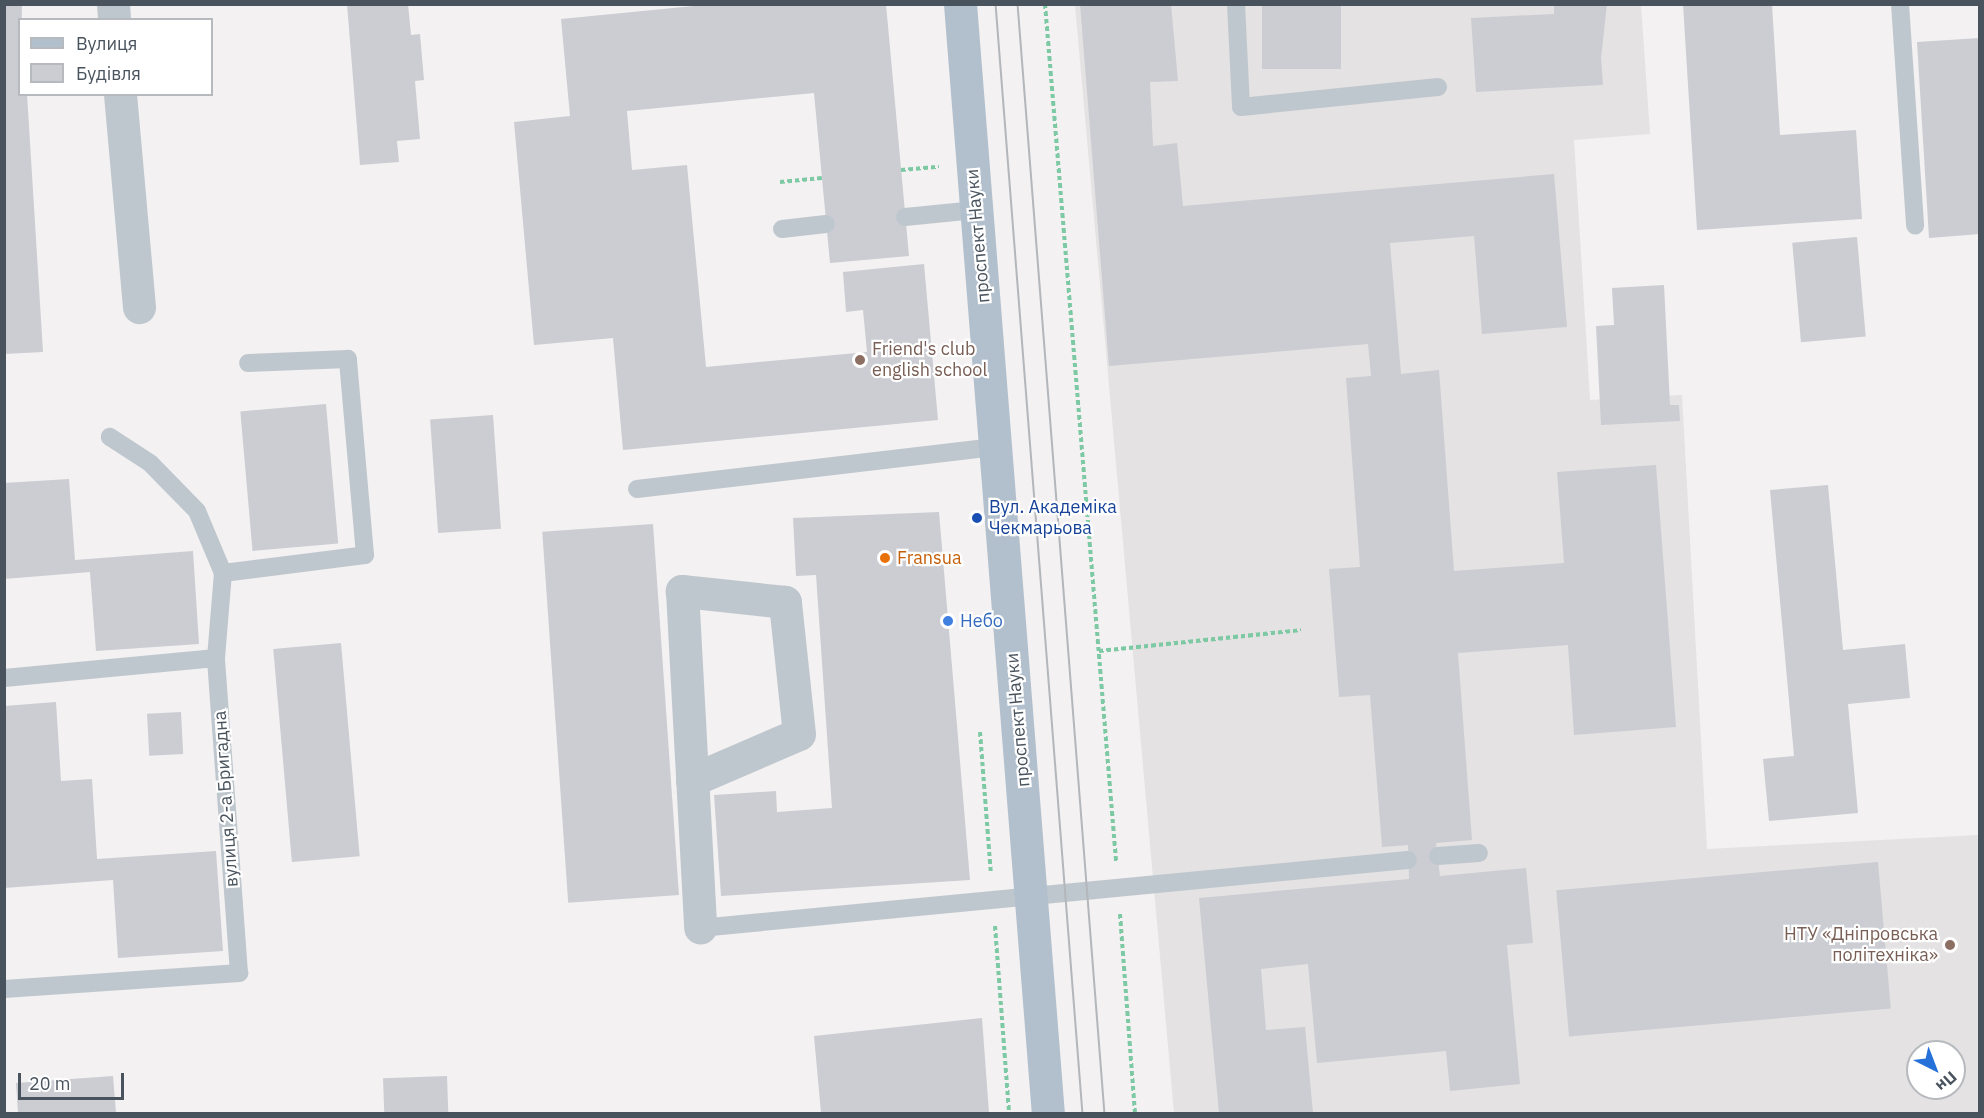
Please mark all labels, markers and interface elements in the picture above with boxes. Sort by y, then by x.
legend [18,18,213,96]
text: Вулиця [76,32,137,55]
text: Будівля [76,62,141,85]
street label: проспект Науки [961,168,995,304]
place label: Friend's club english school [872,339,987,382]
marker: Friend's club english school [853,353,867,367]
place label: Вул. Академіка Чекмарьова [989,497,1117,540]
marker: Вул. Академіка Чекмарьова [970,511,984,525]
place label: Fransua [897,547,962,569]
marker: Fransua [878,551,892,565]
place label: Небо [960,610,1003,632]
marker: Небо [941,614,955,628]
street label: проспект Науки [1001,652,1035,788]
street label: вулиця 2-а Бригадна [209,710,243,888]
place label: НТУ «Дніпровська політехніка» [1784,924,1938,966]
marker: НТУ «Дніпровська політехніка» [1943,938,1957,952]
north arrow [1906,1040,1966,1100]
scale bar [21,1061,128,1099]
text: Пн [1932,1067,1961,1096]
text: 20 m [29,1072,71,1095]

